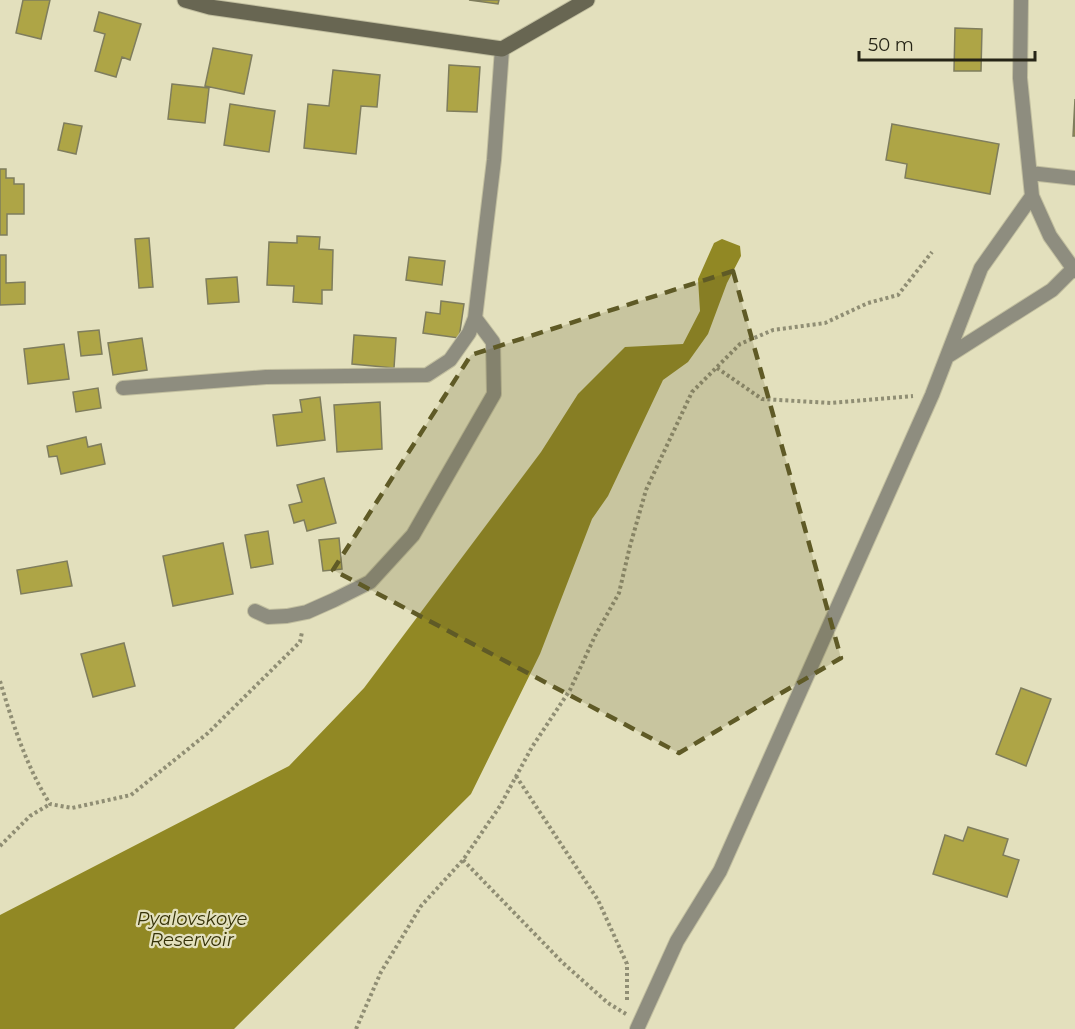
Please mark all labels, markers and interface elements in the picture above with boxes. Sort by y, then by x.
scale bar [859,24,1034,62]
text: 50 m [868,34,914,56]
water label: Pyalovskoye Reservoir [137,908,247,951]

